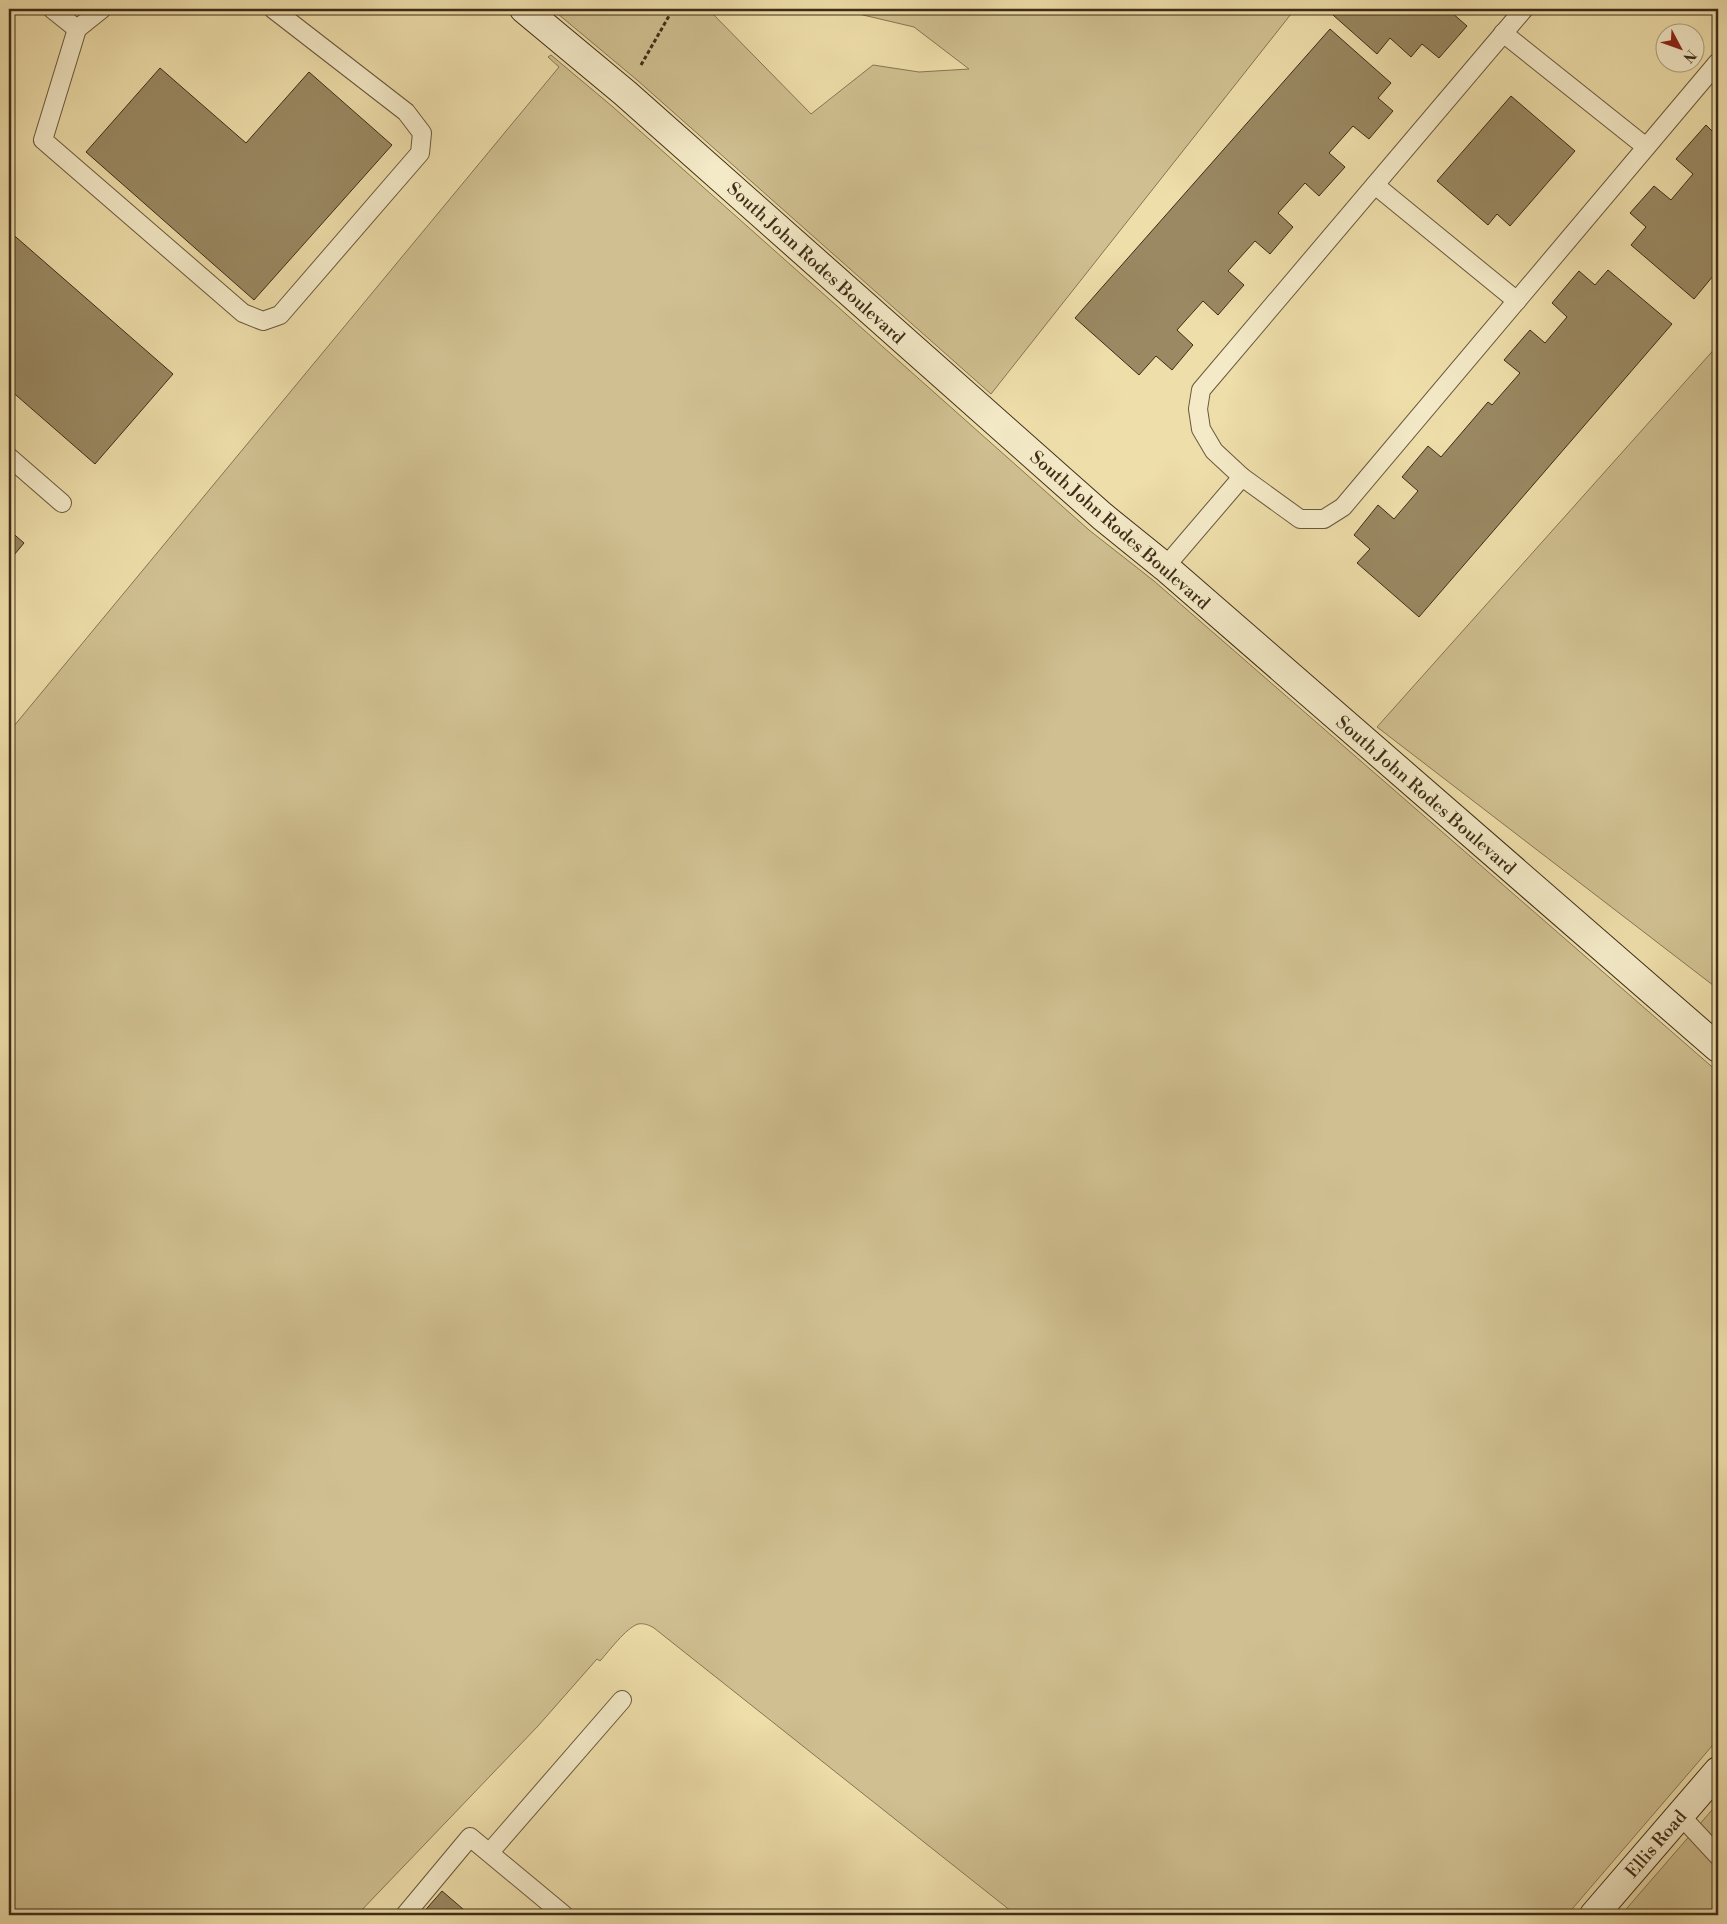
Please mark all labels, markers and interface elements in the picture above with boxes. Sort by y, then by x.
north arrow [1654,22,1704,72]
text: N [1679,46,1699,66]
street label: South John Rodes Boulevard [722,177,910,350]
street label: South John Rodes Boulevard [1025,446,1215,615]
street label: South John Rodes Boulevard [1331,711,1521,880]
street label: Ellis Road [1621,1805,1693,1883]

